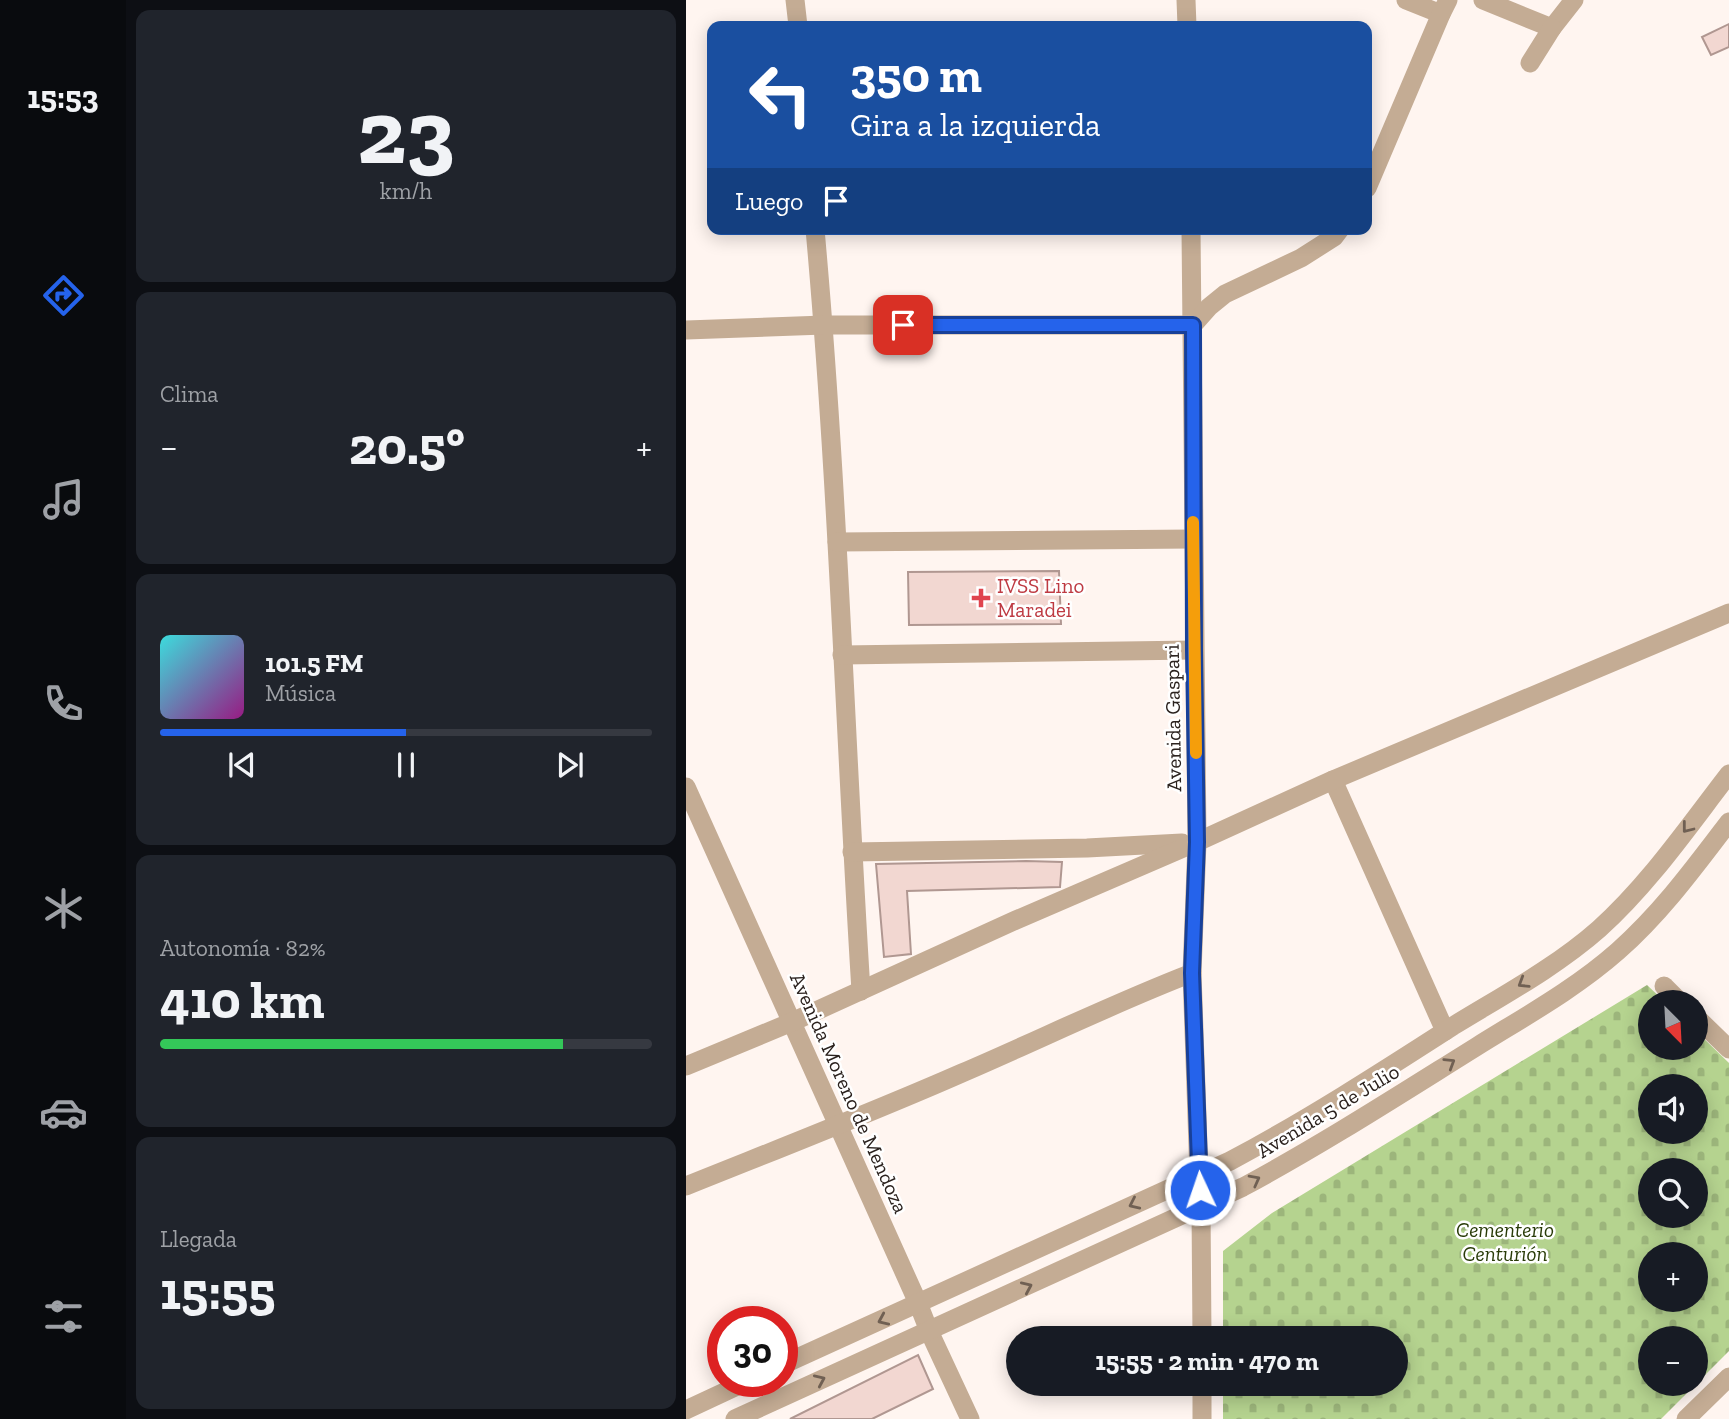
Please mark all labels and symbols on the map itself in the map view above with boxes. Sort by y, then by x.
pin [873,295,933,355]
place label: IVSS Lino Maradei [997,573,1084,622]
marker: IVSS Lino Maradei [971,588,991,608]
street label: Avenida Gaspari [1159,644,1186,792]
one-way arrow [1683,821,1696,833]
street label: Avenida Moreno de Mendoza [785,969,914,1217]
one-way arrow [1517,974,1530,987]
north arrow [1638,990,1708,1060]
street label: Avenida 5 de Julio [1252,1058,1403,1163]
one-way arrow [1442,1059,1455,1072]
position arrow [1163,1153,1237,1227]
one-way arrow [1248,1175,1260,1189]
one-way arrow [1129,1196,1141,1210]
park label: Cementerio Centurión [1456,1217,1554,1266]
one-way arrow [1020,1281,1032,1295]
speed limit sign: 30 [707,1306,798,1397]
one-way arrow [878,1311,890,1325]
one-way arrow [812,1375,825,1389]

